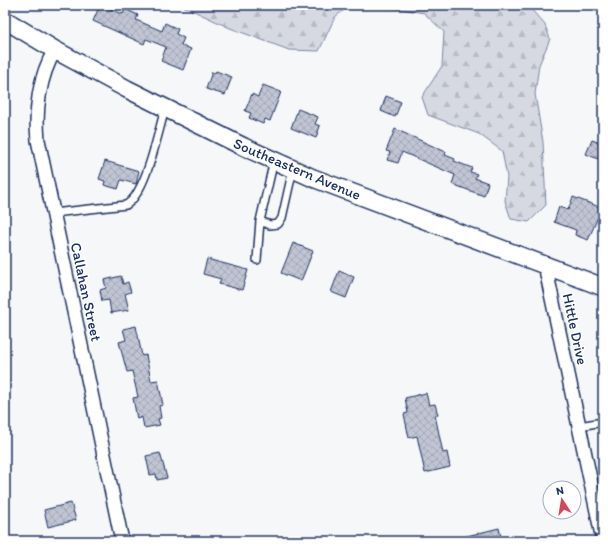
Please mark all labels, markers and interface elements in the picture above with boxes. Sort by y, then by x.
street label: Southeastern Avenue [231,134,363,204]
street label: Callahan Street [67,241,105,344]
street label: Hittle Drive [559,292,591,366]
north arrow [542,480,582,520]
text: N [555,484,565,498]

